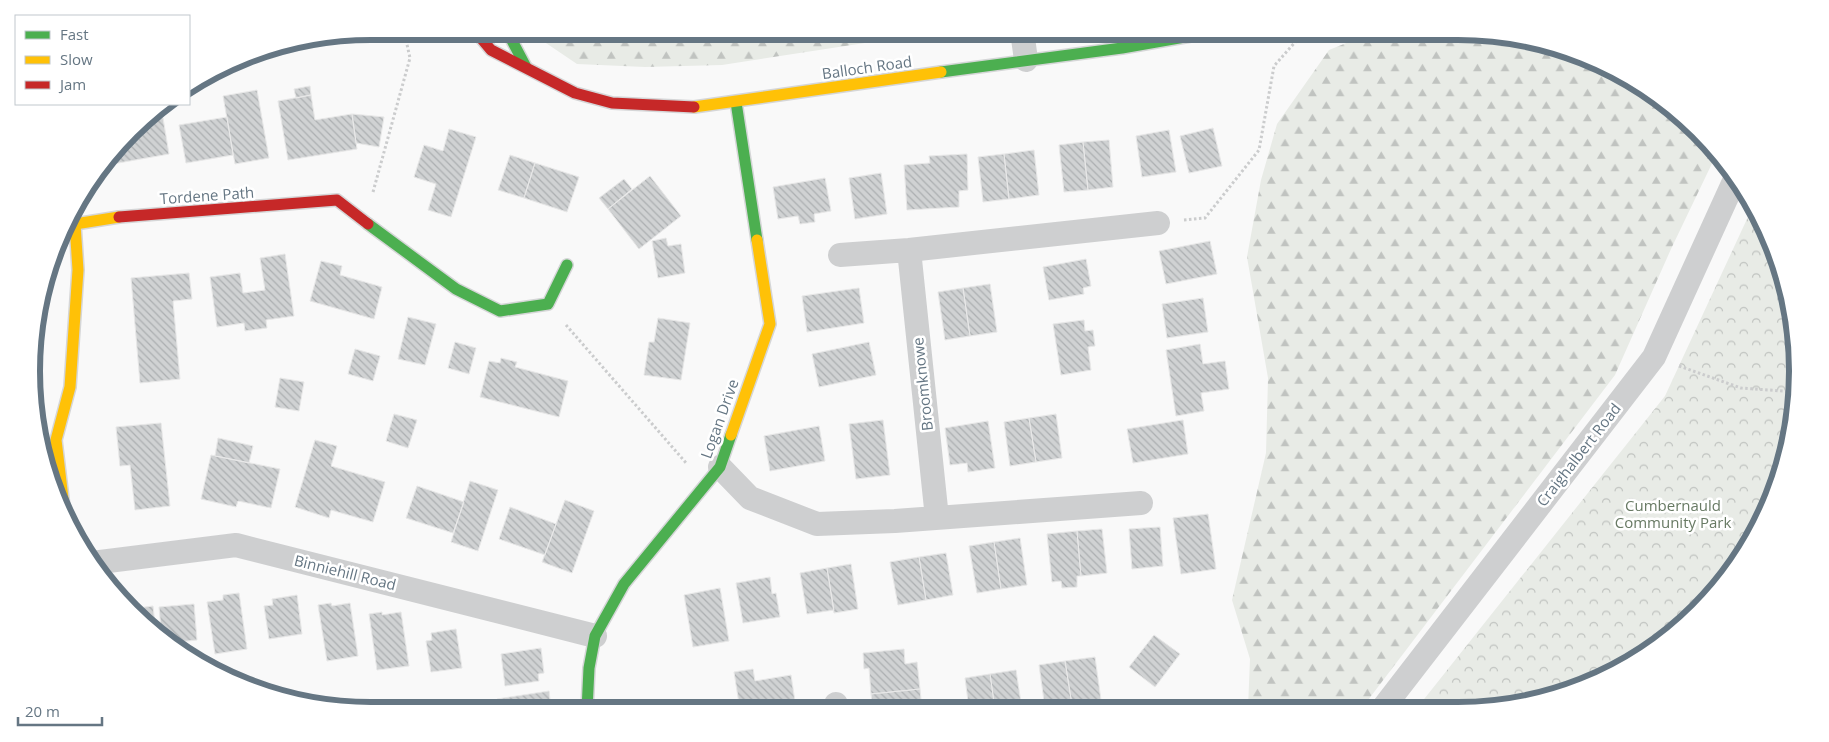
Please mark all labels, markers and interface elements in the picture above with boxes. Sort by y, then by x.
legend [15,15,190,105]
text: Fast [60,24,89,44]
text: Slow [60,49,93,69]
street label: Balloch Road [821,51,913,83]
text: Jam [58,74,86,94]
street label: Tordene Path [159,182,255,208]
street label: Broomknowe [907,336,937,432]
street label: Logan Drive [695,376,743,461]
street label: Craighalbert Road [1532,399,1625,510]
park label: Cumbernauld Community Park [1615,495,1731,532]
street label: Binniehill Road [292,550,398,594]
scale bar [18,694,101,726]
text: 20 m [25,701,60,721]

